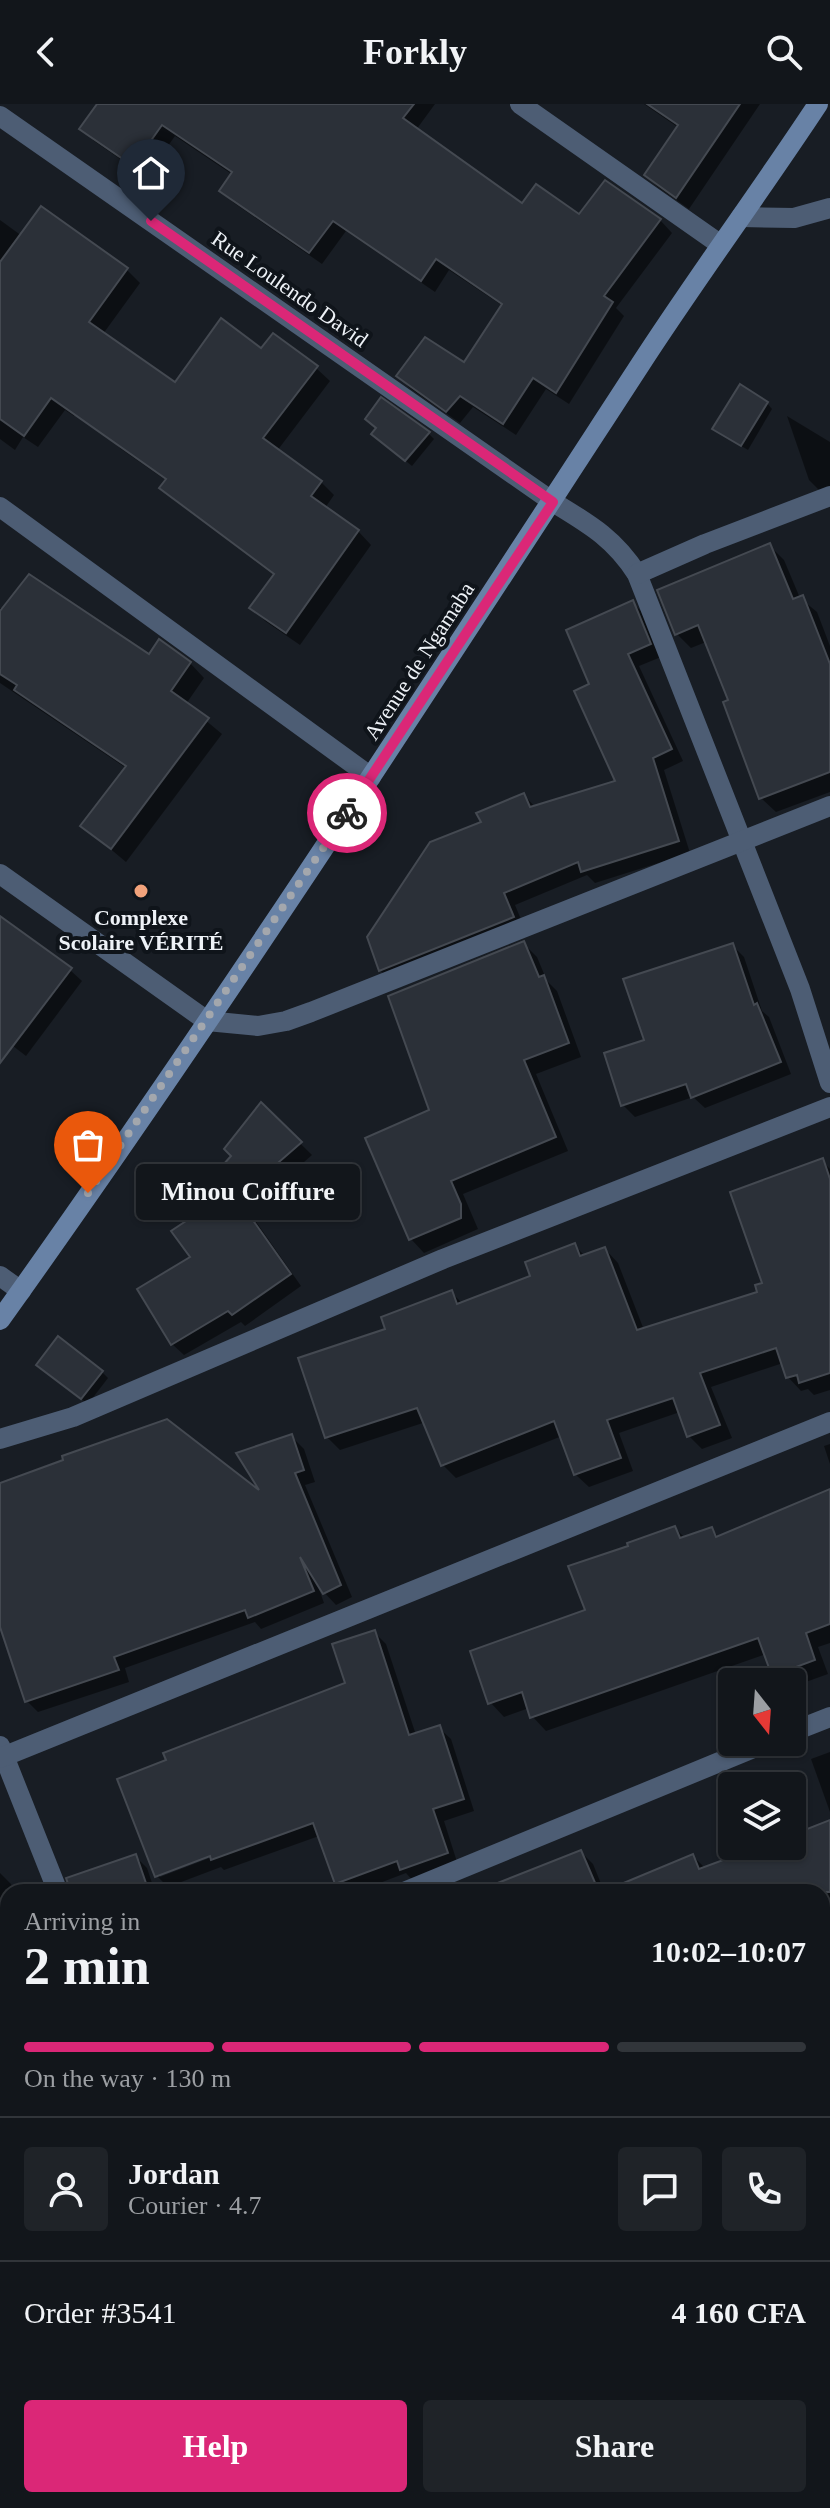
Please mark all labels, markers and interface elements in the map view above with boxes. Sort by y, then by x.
icon: back [24,30,68,74]
icon: search [762,30,806,74]
text: Forkly [363,32,467,72]
pin [117,139,185,221]
icon: home [129,151,173,195]
street label: Rue Loulendo David [207,226,373,352]
street label: Avenue de Ngamaba [359,577,479,744]
courier [307,773,387,853]
icon: bike [325,791,369,835]
marker: Complexe Scolaire VÉRITÉ [132,882,150,900]
place label: Complexe Scolaire VÉRITÉ [59,905,223,955]
pin [54,1111,122,1193]
icon: bag [66,1123,110,1167]
callout: Minou Coiffure [136,1165,360,1221]
text: Minou Coiffure [161,1177,335,1206]
north arrow [718,1668,806,1756]
map controls [718,1668,806,1860]
button: layers [718,1772,806,1860]
text: Arriving in [24,1907,140,1936]
text: 10:02–10:07 [651,1935,806,1968]
text: 2 min [24,1938,150,1995]
text: On the way · 130 m [24,2064,231,2093]
button: person [24,2147,108,2231]
button: chat [618,2147,702,2231]
button: phone [722,2147,806,2231]
text: Jordan [128,2157,220,2190]
text: Courier · 4.7 [128,2191,262,2220]
text: Order #3541 [24,2296,176,2329]
text: 4 160 CFA [672,2296,806,2329]
button: Help [24,2400,407,2492]
button: Share [423,2400,806,2492]

